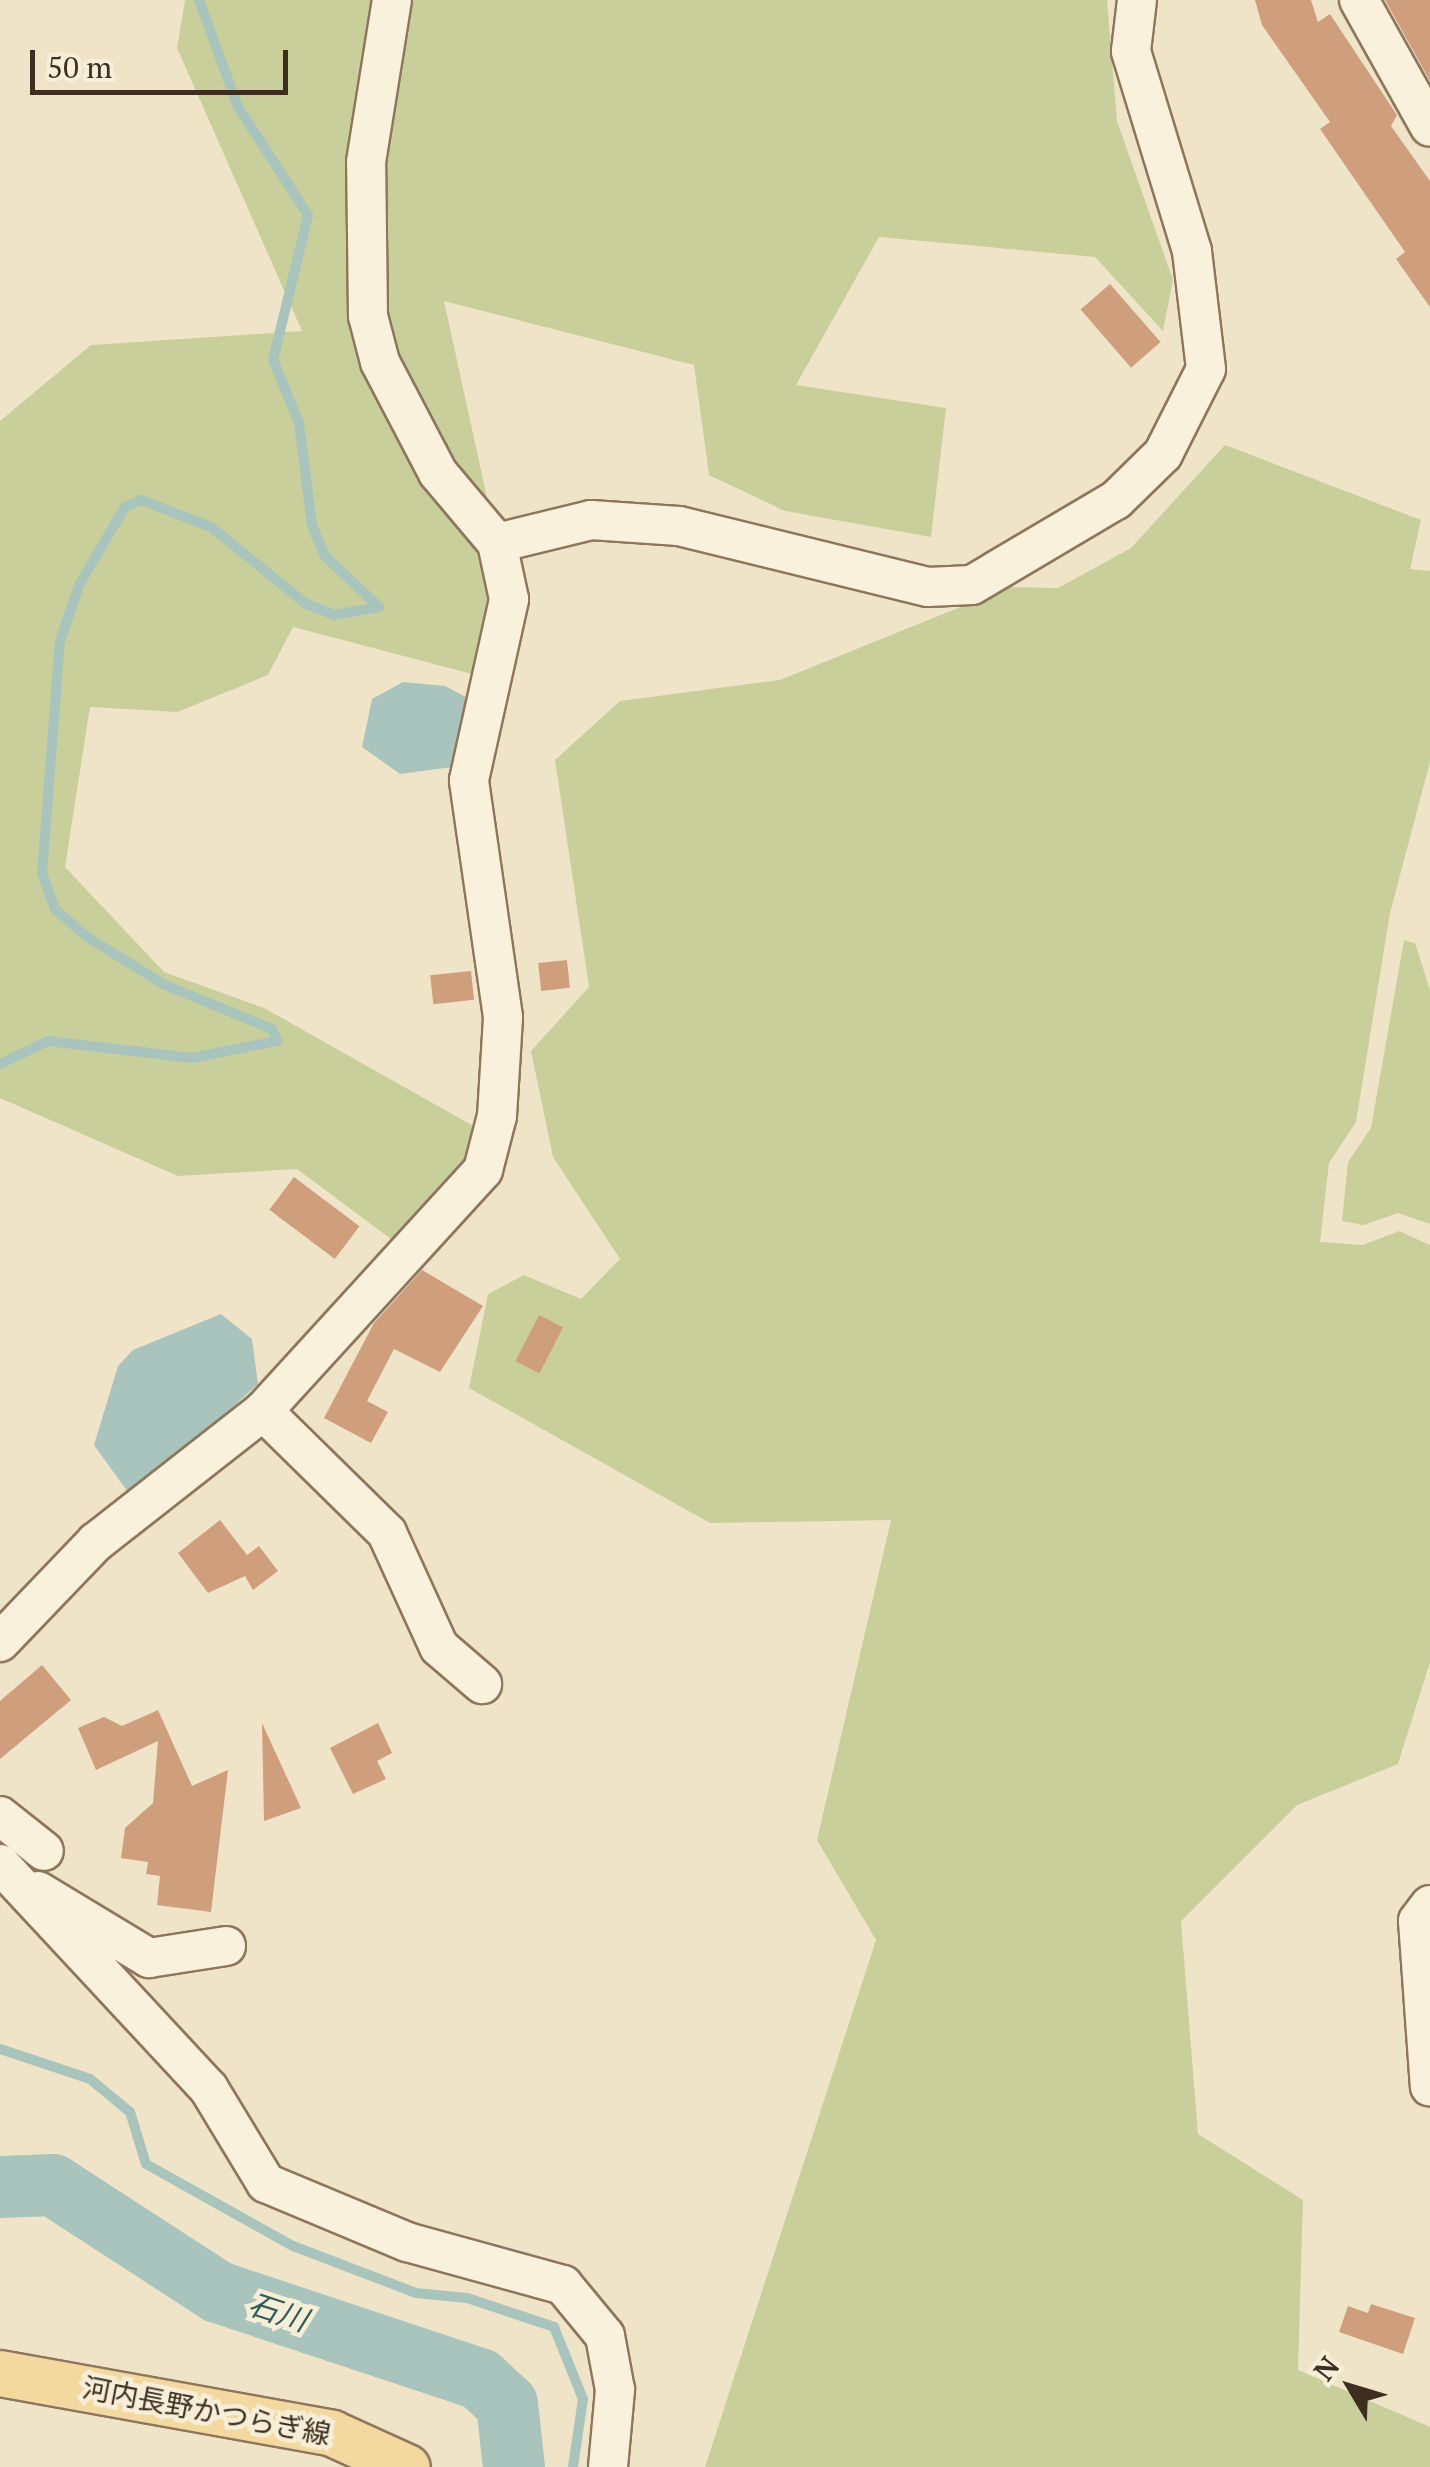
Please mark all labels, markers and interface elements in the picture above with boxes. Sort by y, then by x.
scale bar [35,30,292,92]
text: 50 m [47,47,112,87]
water label: 石川 [244,2286,312,2338]
north arrow [1300,2337,1400,2437]
text: N [1305,2348,1347,2388]
street label: 河内長野かつらぎ線 [80,2370,334,2452]

